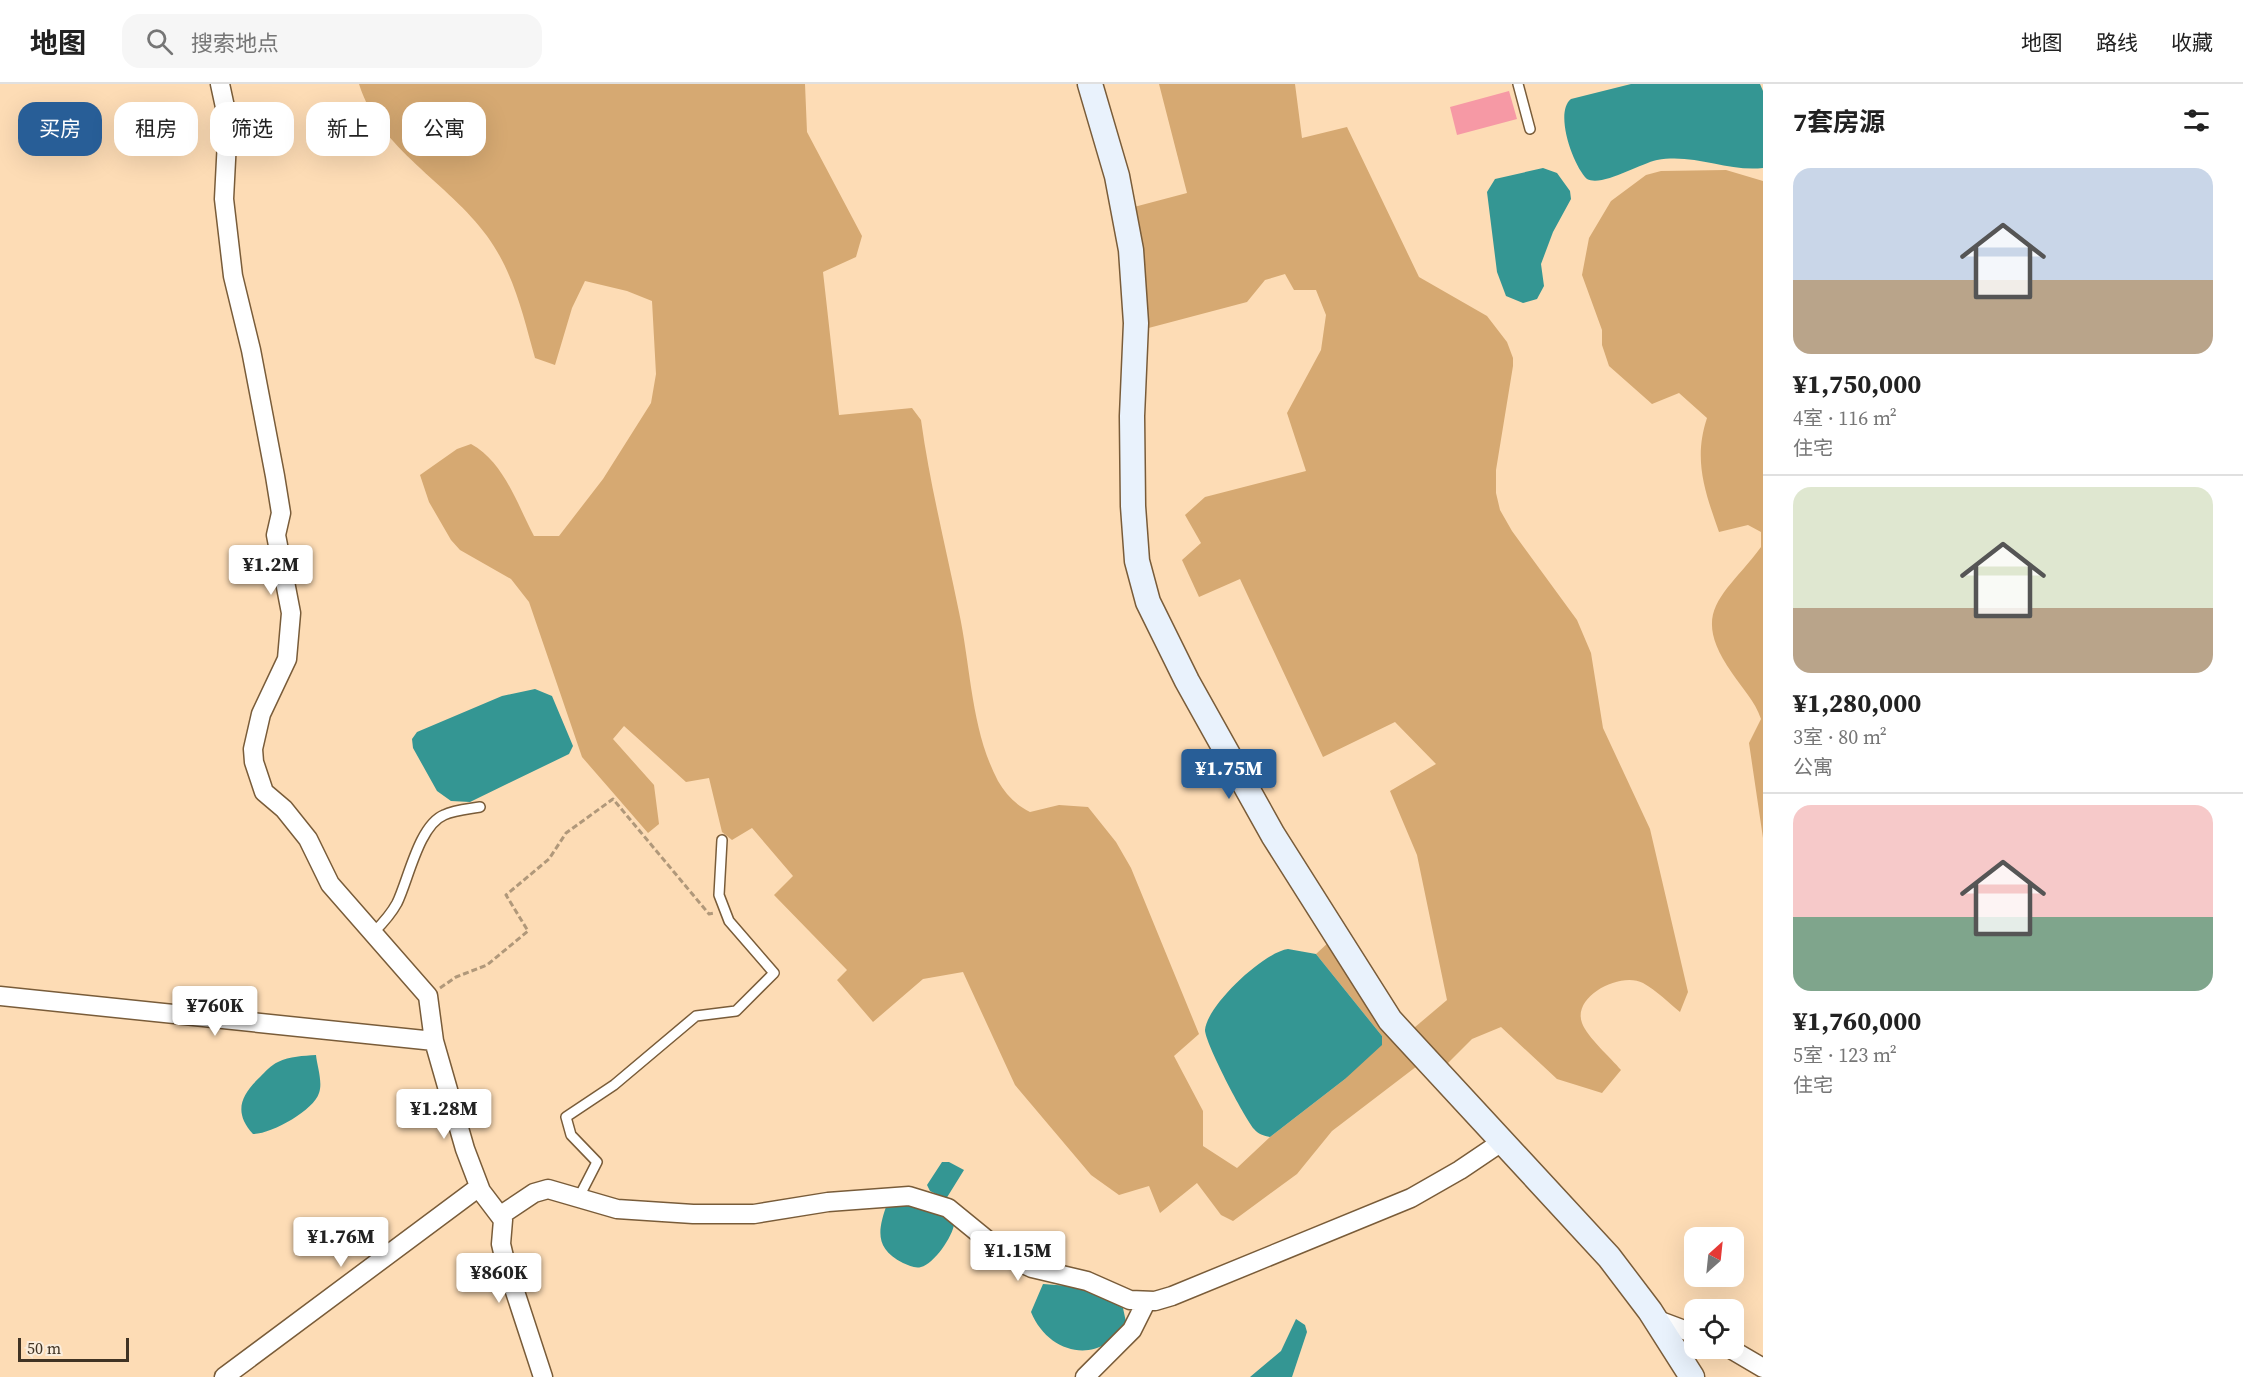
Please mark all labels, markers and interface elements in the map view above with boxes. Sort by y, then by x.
search box [122,14,542,68]
text: 地图 [30,24,86,62]
icon: search [143,25,176,58]
text: 搜索地点 [191,28,279,58]
text: 地图 [2021,28,2063,57]
text: 路线 [2096,28,2138,57]
text: 收藏 [2171,28,2213,57]
chip: 买房 [18,102,102,156]
chip: 租房 [114,102,198,156]
chip: 筛选 [210,102,294,156]
chip: 新上 [306,102,390,156]
chip: 公寓 [402,102,486,156]
text: 7套房源 [1793,104,1885,140]
icon: filters [2180,104,2213,137]
icon: home [1949,207,2057,315]
text: ¥1,750,000 [1793,366,1921,402]
text: 4室 · 116 m² [1793,404,1897,432]
text: 住宅 [1793,434,1833,462]
icon: home [1949,526,2057,634]
pin: ¥1.2M [229,545,313,596]
text: ¥1.2M [243,550,299,578]
text: ¥1,280,000 [1793,685,1921,721]
text: 3室 · 80 m² [1793,723,1887,751]
pin: ¥1.75M [1180,749,1278,800]
text: 公寓 [1793,753,1833,781]
text: ¥1.75M [1195,754,1263,782]
icon: home [1949,844,2057,952]
pin: ¥760K [173,986,257,1037]
text: ¥760K [186,991,244,1019]
text: ¥1,760,000 [1793,1003,1921,1039]
text: 5室 · 123 m² [1793,1041,1897,1069]
text: 住宅 [1793,1071,1833,1099]
pin: ¥1.28M [395,1089,493,1140]
text: ¥1.28M [410,1094,478,1122]
pin: ¥1.76M [292,1217,390,1268]
text: ¥1.76M [307,1222,375,1250]
north arrow [1684,1227,1744,1287]
map controls [1684,1227,1744,1359]
pin: ¥1.15M [969,1231,1067,1282]
text: ¥1.15M [984,1236,1052,1264]
pin: ¥860K [457,1253,541,1304]
text: ¥860K [470,1258,528,1286]
button: locate [1684,1299,1744,1359]
scale bar [18,1335,129,1362]
text: 50 m [27,1337,61,1359]

